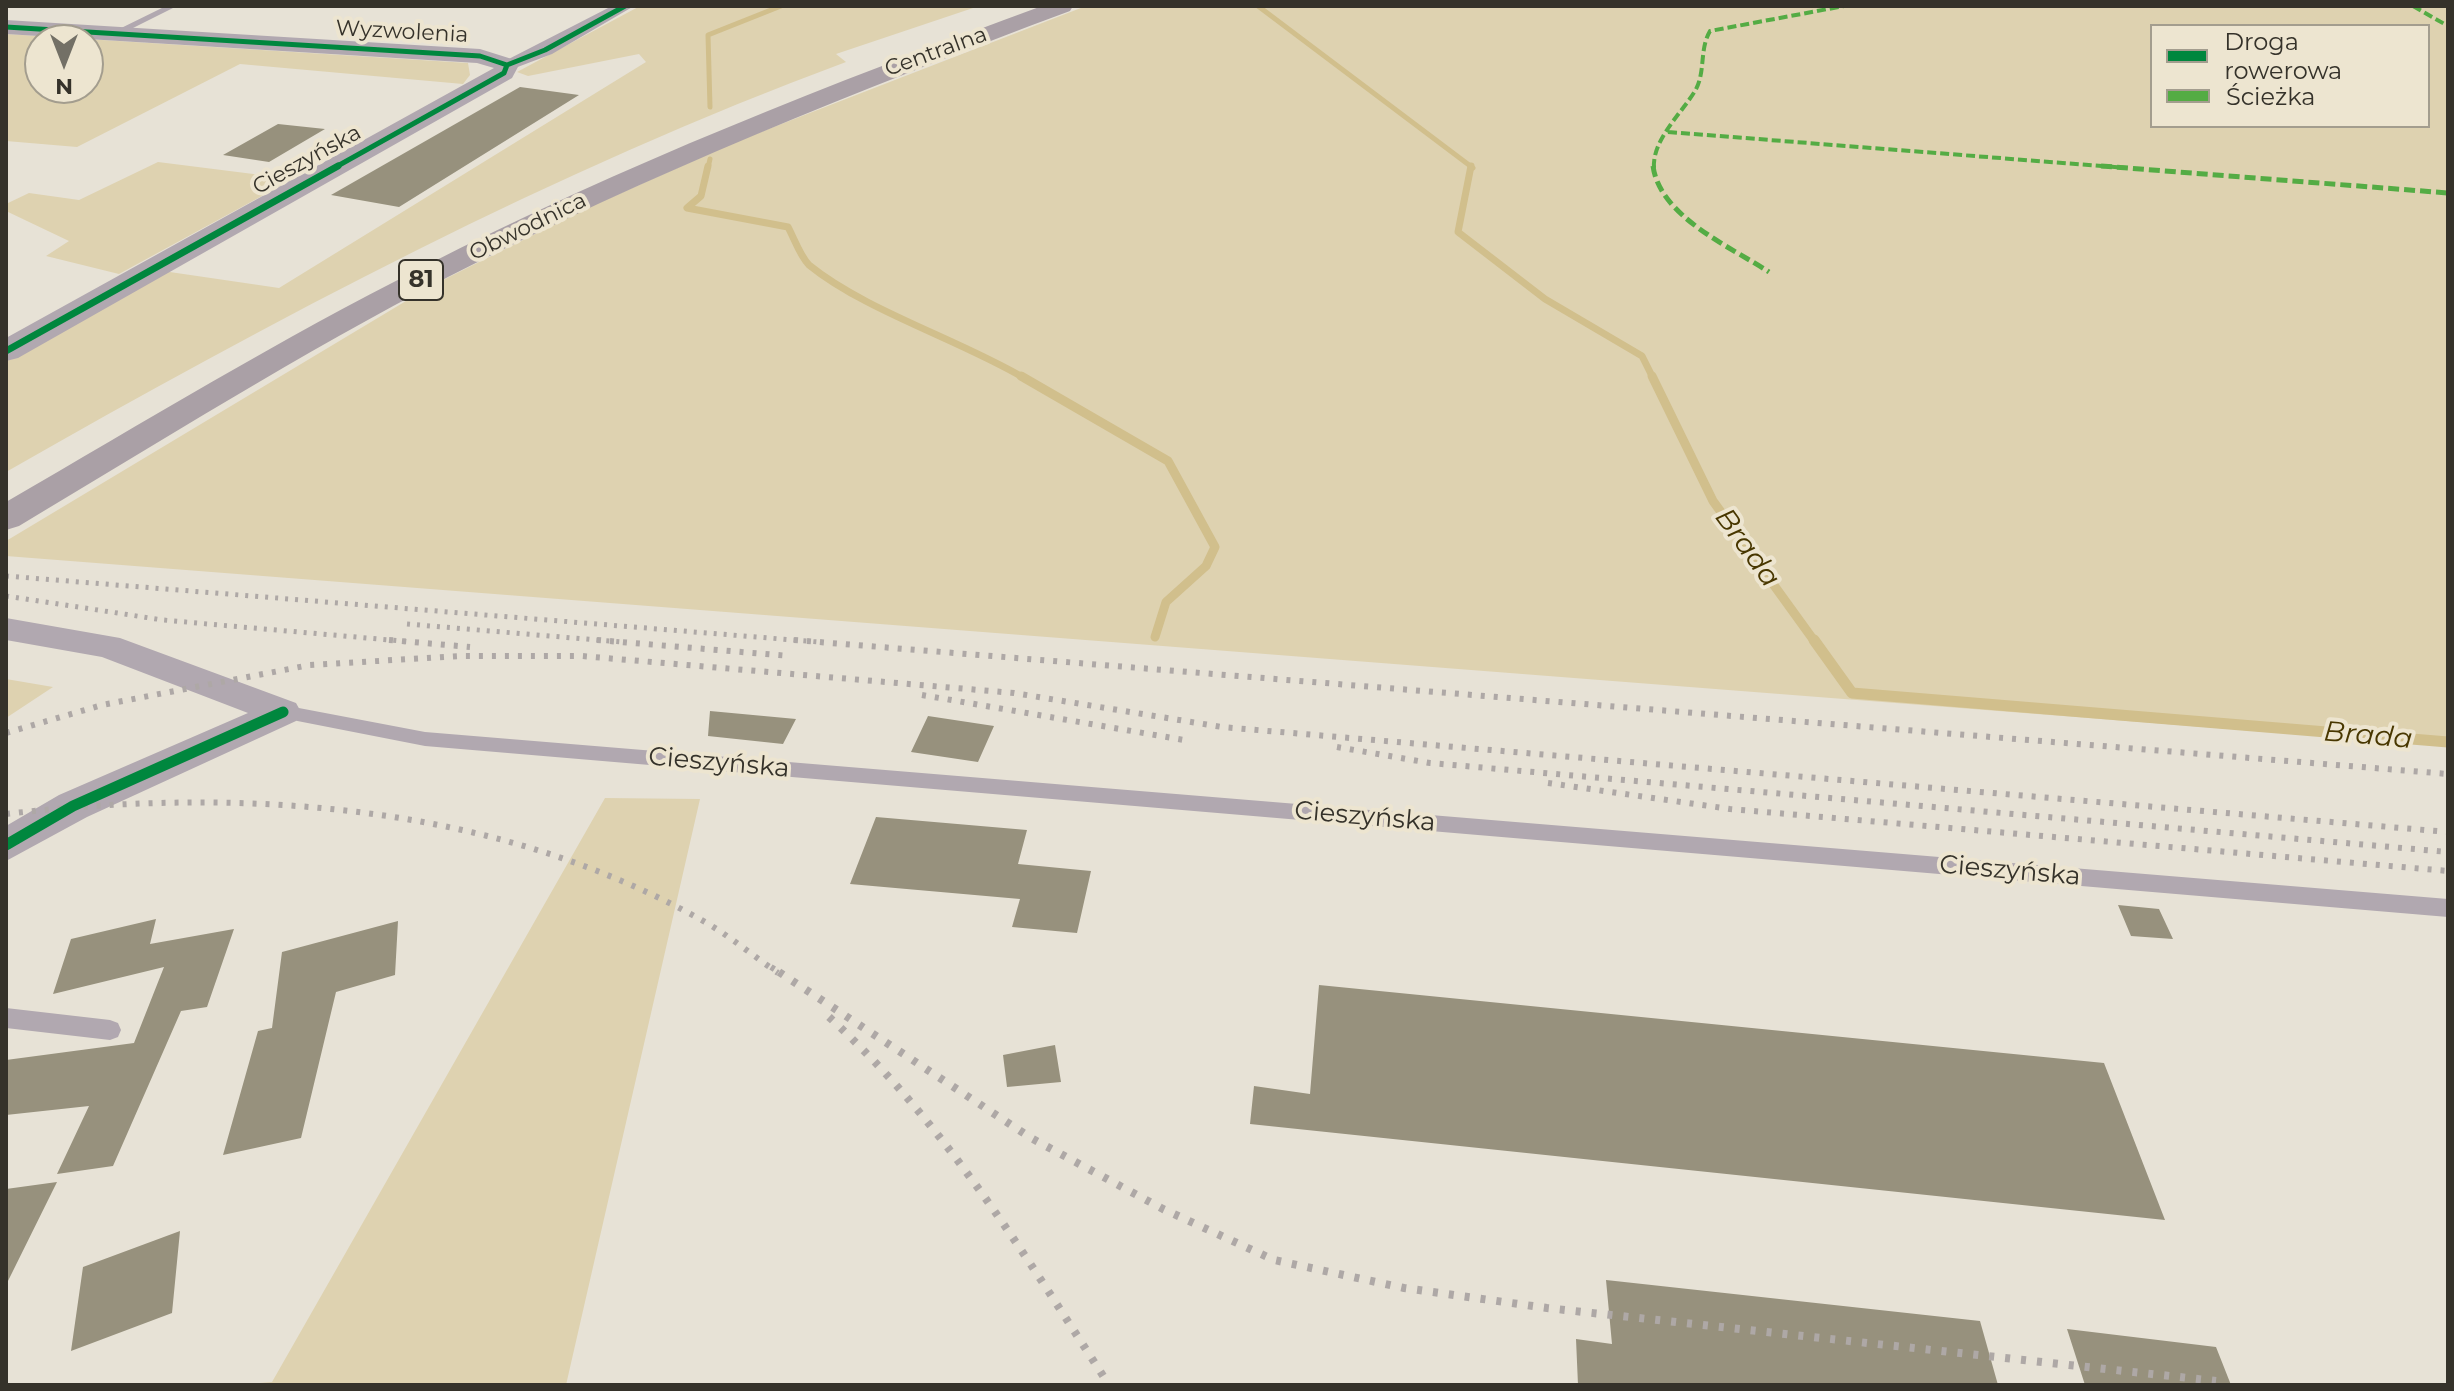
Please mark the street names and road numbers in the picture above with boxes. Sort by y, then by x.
street label: Wyzwolenia [335,15,469,49]
street label: Centralna [881,21,991,83]
street label: Cieszyńska [248,119,366,201]
street label: Obwodnica [465,187,591,267]
road number: 81 [399,260,443,300]
street label: Cieszyńska [647,741,791,785]
street label: Cieszyńska [1293,795,1437,839]
street label: Cieszyńska [1938,849,2082,893]

